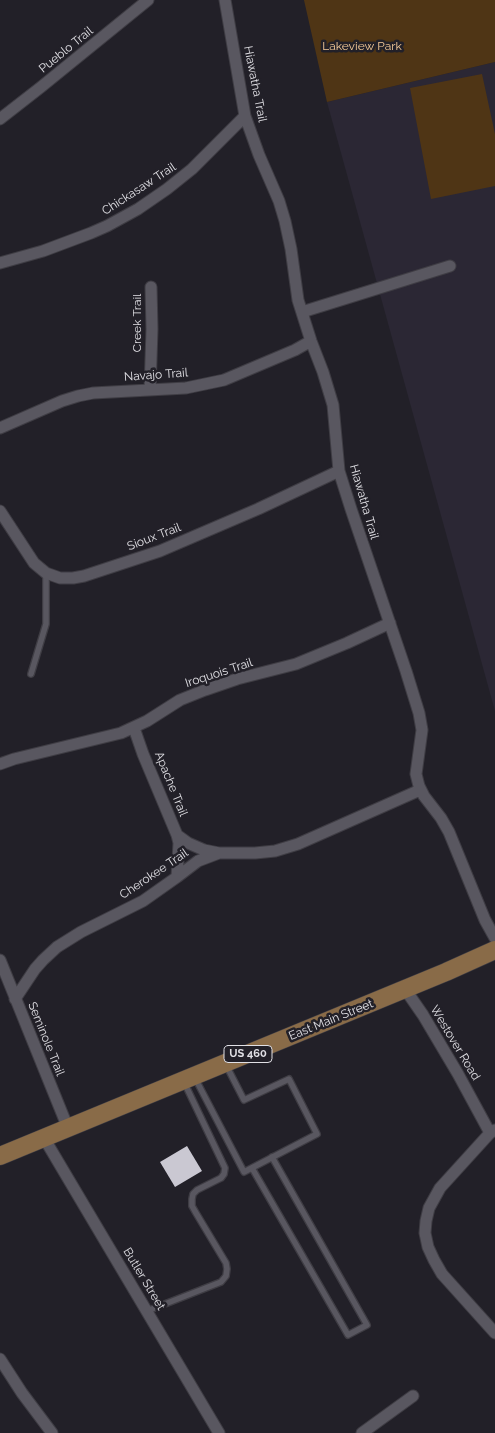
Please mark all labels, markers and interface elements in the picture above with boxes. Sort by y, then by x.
street label: Pueblo Trail [36,24,96,76]
park label: Lakeview Park [322,39,402,53]
street label: Hiawatha Trail [241,45,269,123]
street label: Chickasaw Trail [99,160,179,218]
street label: Creek Trail [130,294,144,352]
street label: Navajo Trail [124,366,188,384]
street label: Hiawatha Trail [346,463,382,541]
street label: Sioux Trail [125,520,183,554]
street label: Iroquois Trail [183,655,255,691]
street label: Apache Trail [151,750,191,818]
street label: Cherokee Trail [117,846,191,902]
street label: East Main Street [287,997,375,1043]
street label: Seminole Trail [25,1000,67,1078]
street label: Westover Road [427,1003,483,1083]
road number: US 460 [224,1046,272,1062]
street label: Butler Street [120,1245,168,1313]

